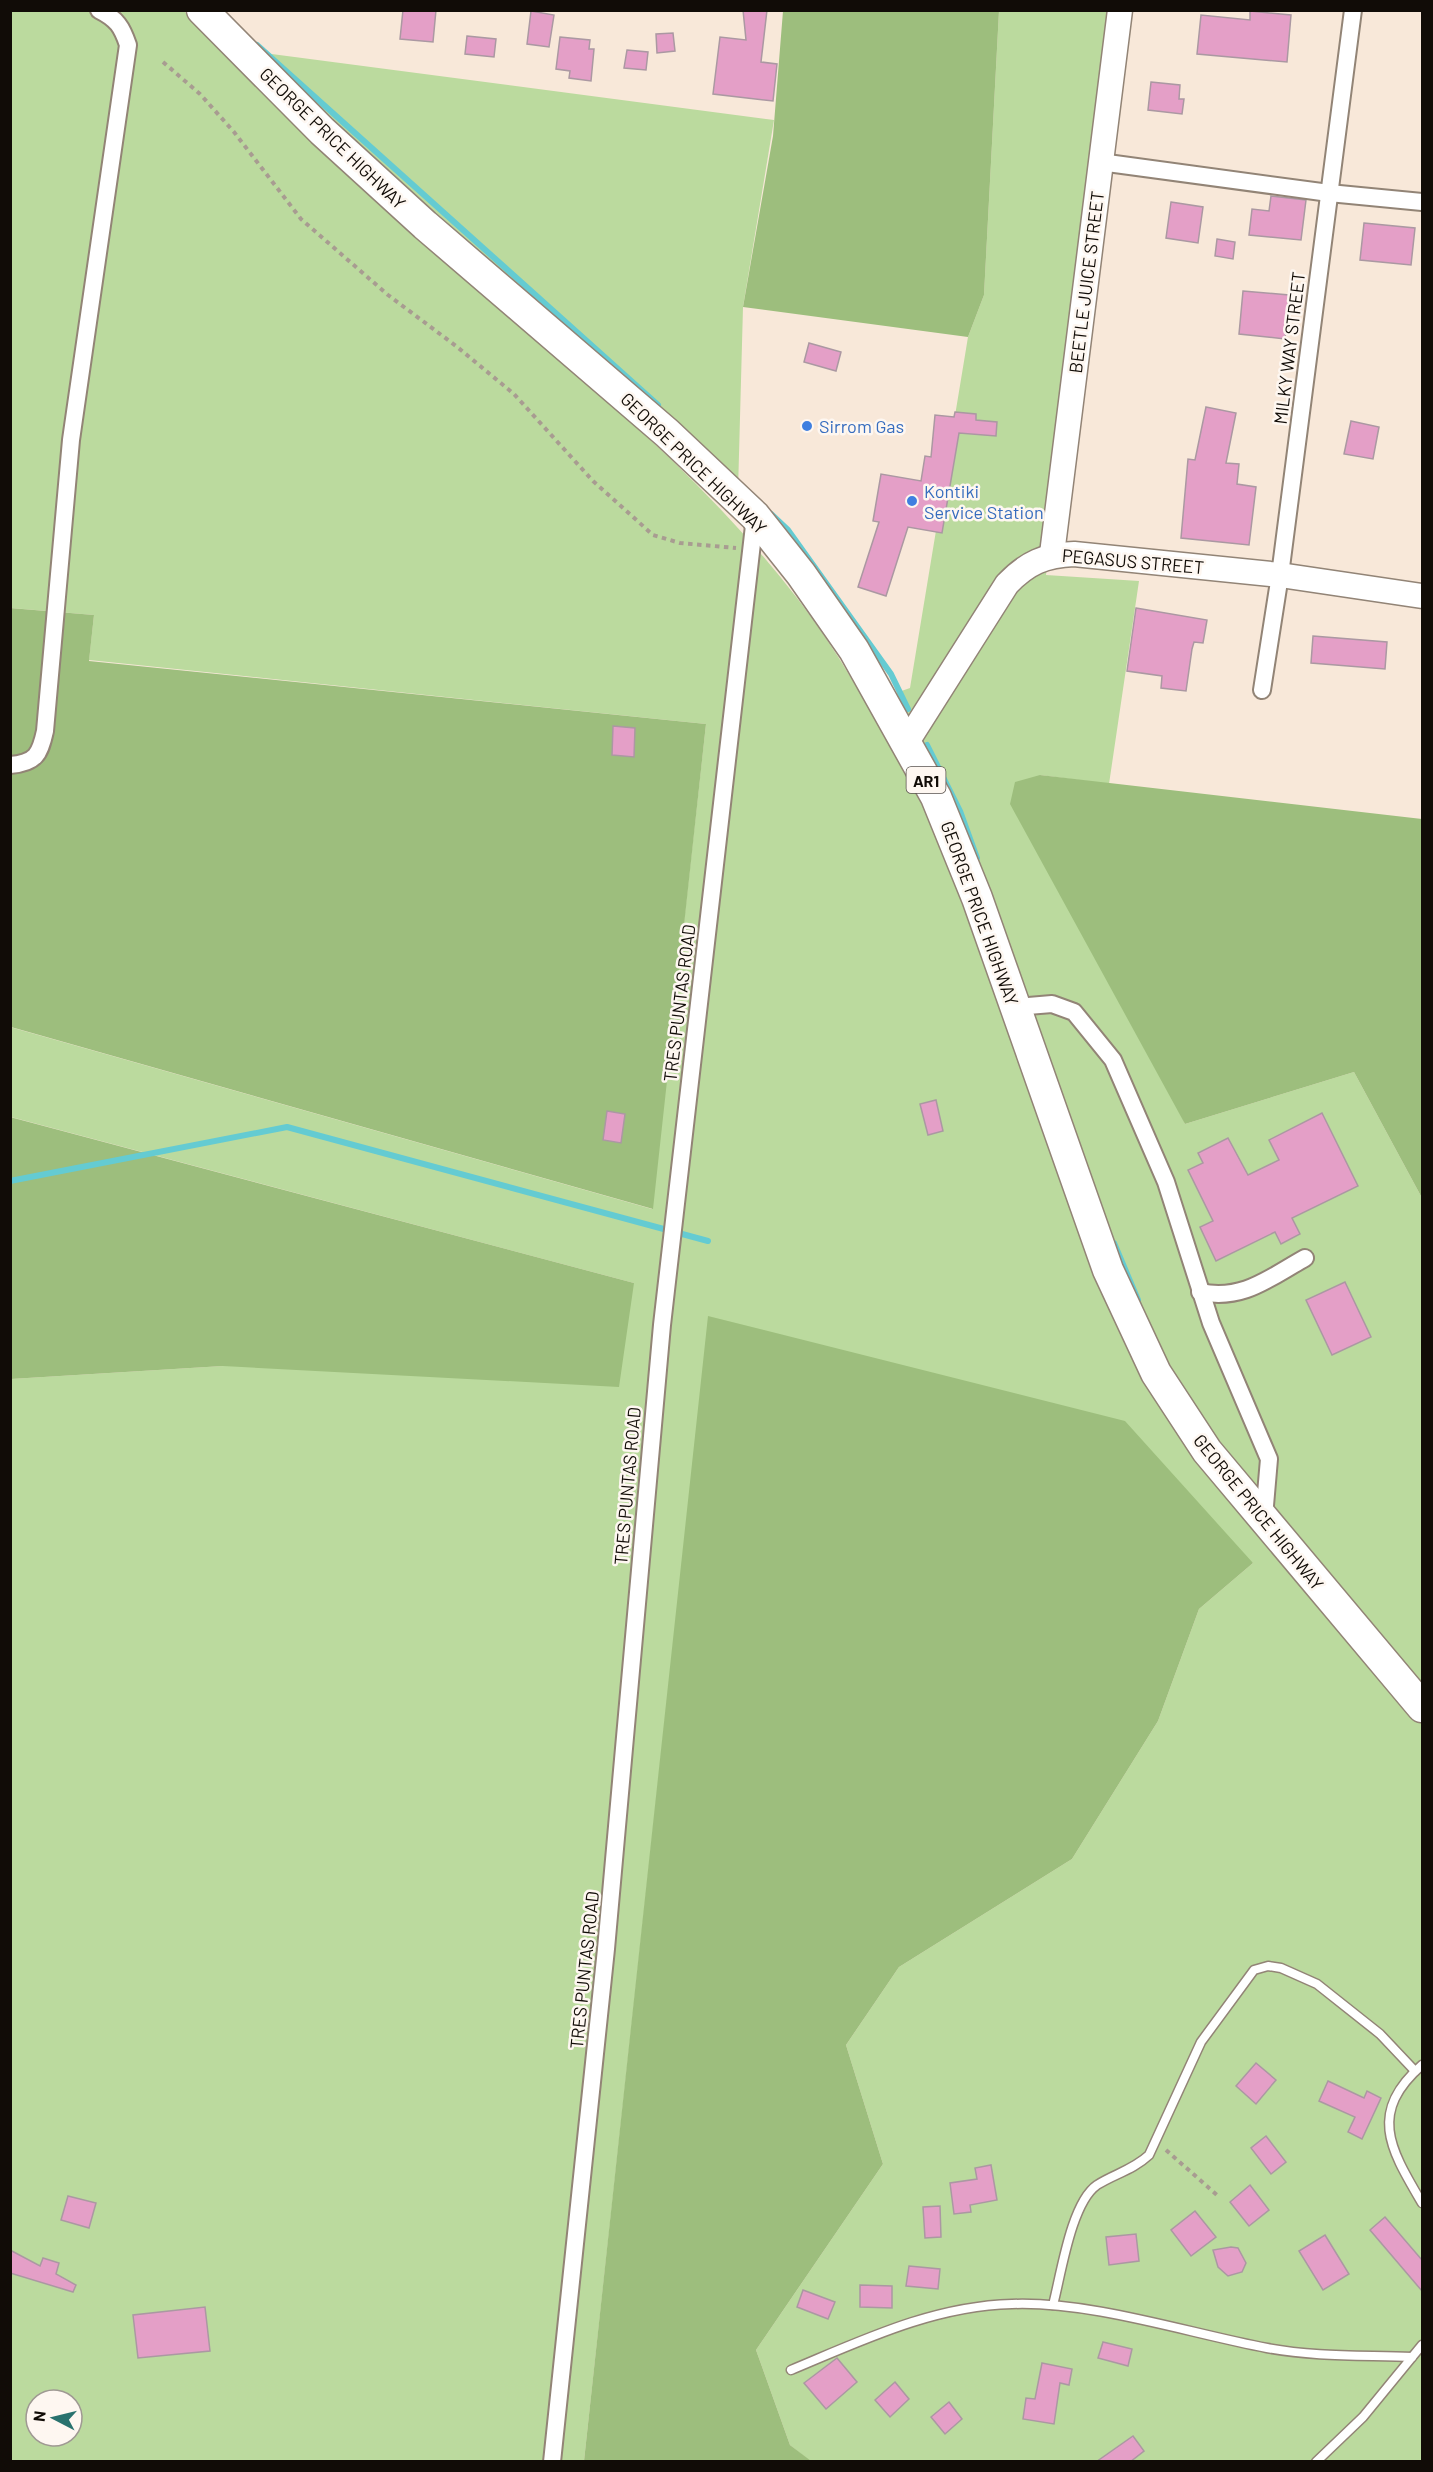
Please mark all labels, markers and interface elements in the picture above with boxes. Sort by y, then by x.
street label: GEORGE PRICE HIGHWAY [255,62,411,214]
street label: BEETLE JUICE STREET [1064,190,1108,374]
street label: MILKY WAY STREET [1269,270,1309,426]
street label: GEORGE PRICE HIGHWAY [616,387,772,539]
place label: Sirrom Gas [819,415,904,437]
marker: Sirrom Gas [800,419,814,433]
place label: Kontiki Service Station [924,480,1044,523]
marker: Kontiki Service Station [905,494,919,508]
street label: PEGASUS STREET [1061,544,1205,578]
road number: AR1 [906,767,946,793]
street label: GEORGE PRICE HIGHWAY [936,818,1024,1008]
street label: TRES PUNTAS ROAD [658,923,700,1083]
street label: TRES PUNTAS ROAD [609,1406,645,1566]
street label: GEORGE PRICE HIGHWAY [1189,1429,1329,1595]
street label: TRES PUNTAS ROAD [565,1890,603,2050]
north arrow [24,2388,84,2448]
text: N [29,2410,49,2423]

